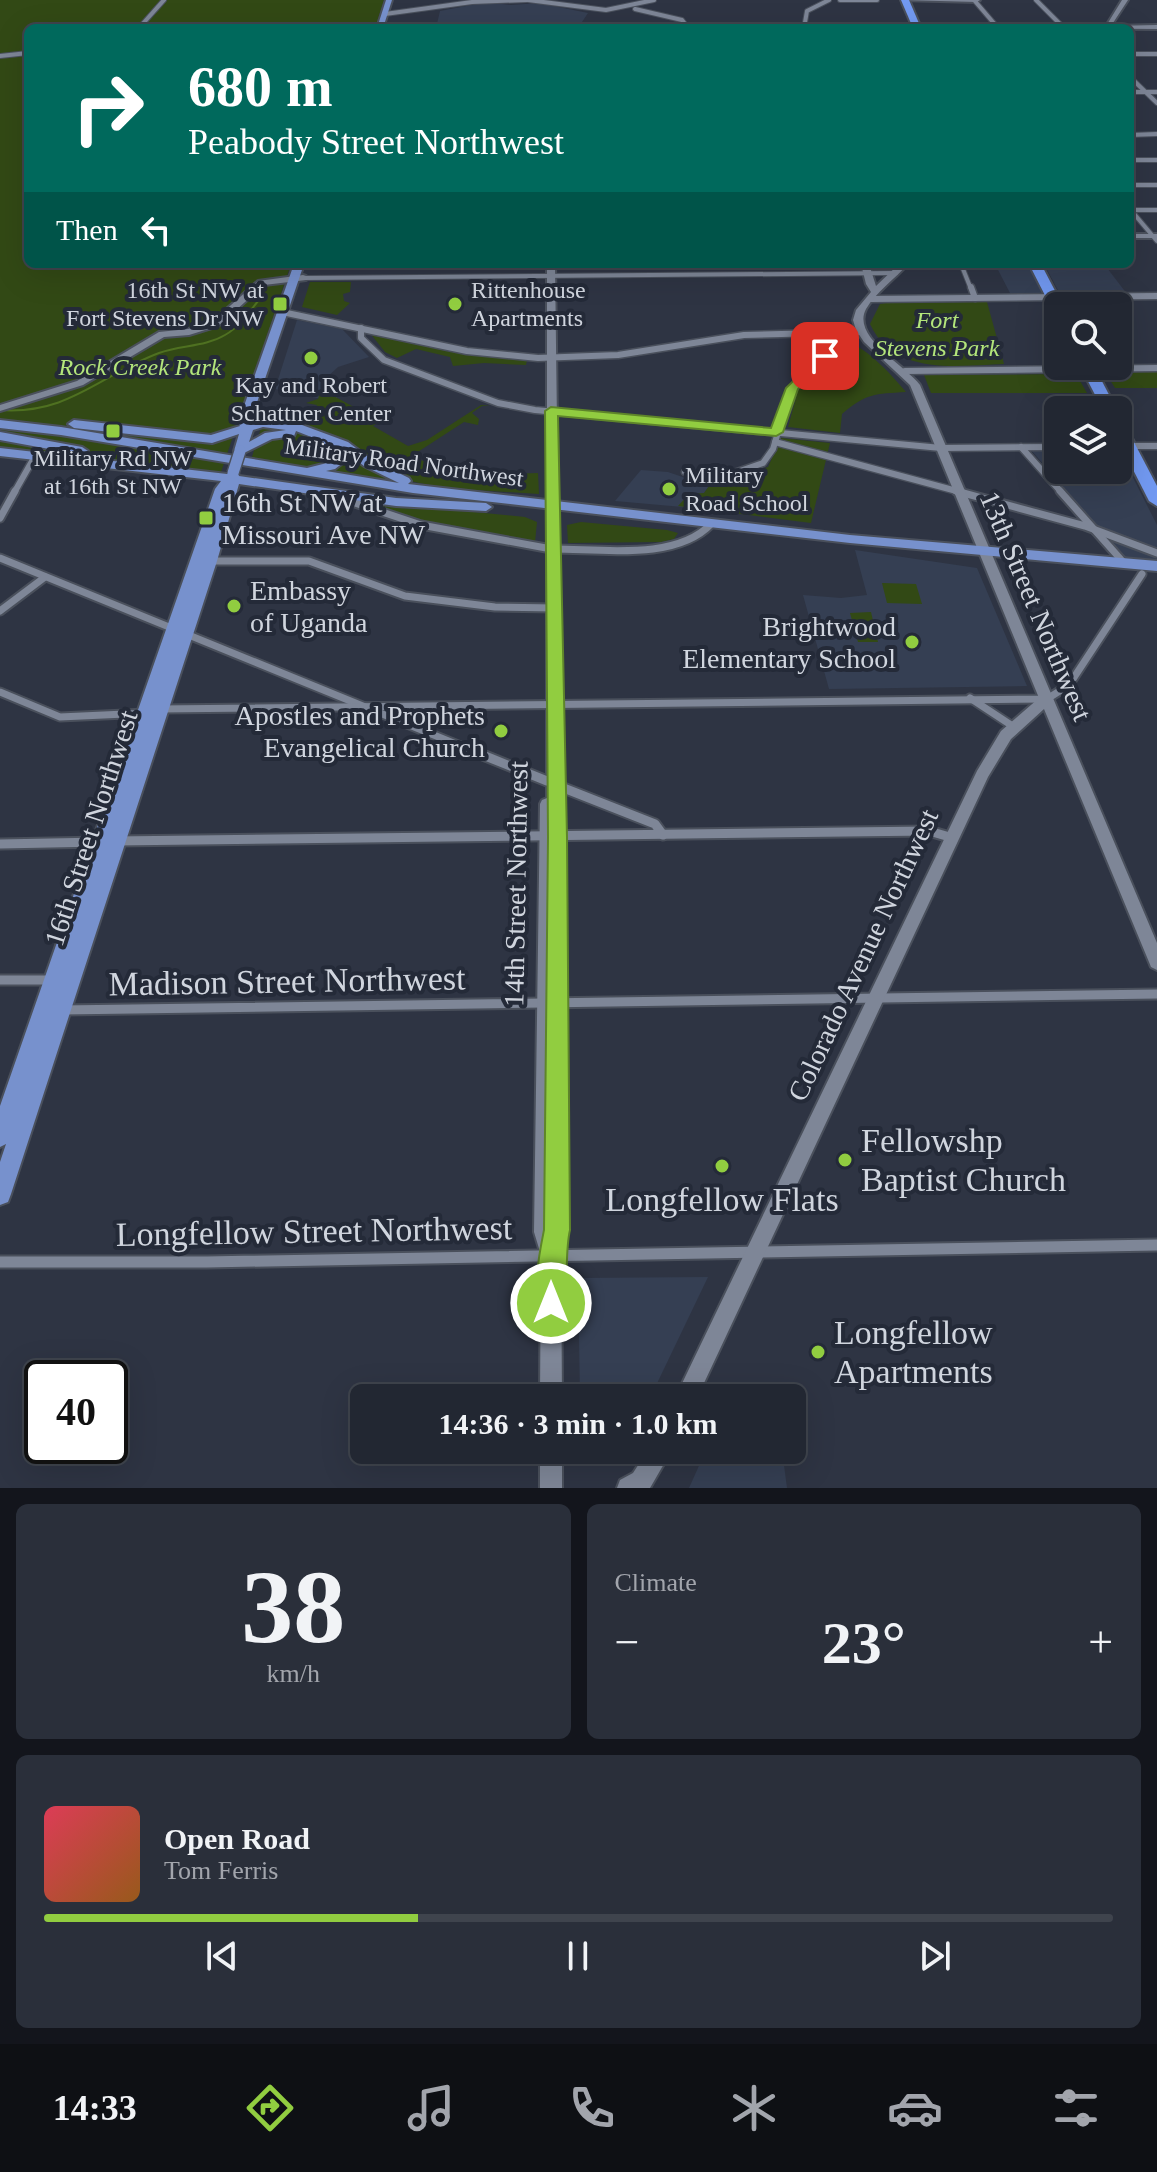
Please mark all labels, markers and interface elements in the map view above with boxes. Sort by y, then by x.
icon: right [56,56,160,160]
text: 680 m [188,56,333,118]
text: Peabody Street Northwest [188,122,564,162]
icon: left [134,208,178,252]
text: Then [56,213,118,246]
place label: 16th St NW at Fort Stevens Dr NW [66,277,264,331]
place label: Rittenhouse Apartments [471,277,586,331]
map controls [1044,292,1132,484]
button: search [1044,292,1132,380]
marker: 16th St NW at Fort Stevens Dr NW [271,295,289,313]
marker: Rittenhouse Apartments [446,295,464,313]
park label: Fort Stevens Park [875,307,1000,361]
pin [791,322,859,390]
icon: arrive [803,334,847,378]
marker: Kay and Robert Schattner Center [302,349,320,367]
park label: Rock Creek Park [57,354,222,380]
place label: Kay and Robert Schattner Center [231,372,391,426]
button: layers [1044,396,1132,484]
marker: Military Rd NW at 16th St NW [104,422,122,440]
street label: Military Road Northwest [283,432,526,492]
place label: Military Rd NW at 16th St NW [34,445,193,499]
place label: Military Road School [685,462,809,516]
marker: Military Road School [660,480,678,498]
place label: 16th St NW at Missouri Ave NW [222,487,426,550]
street label: 13th Street Northwest [974,487,1098,725]
marker: 16th St NW at Missouri Ave NW [197,509,215,527]
place label: Embassy of Uganda [250,575,368,638]
marker: Embassy of Uganda [225,597,243,615]
place label: Brightwood Elementary School [682,611,896,674]
marker: Brightwood Elementary School [903,633,921,651]
place label: Apostles and Prophets Evangelical Church [235,700,485,763]
street label: 16th Street Northwest [38,706,144,950]
marker: Apostles and Prophets Evangelical Church [492,722,510,740]
street label: 14th Street Northwest [498,761,534,1007]
street label: Colorado Avenue Northwest [782,804,944,1106]
street label: Madison Street Northwest [108,959,466,1003]
place label: Fellowshp Baptist Church [861,1122,1066,1198]
marker: Fellowshp Baptist Church [836,1151,854,1169]
marker: Longfellow Flats [713,1157,731,1175]
place label: Longfellow Flats [605,1181,839,1218]
street label: Longfellow Street Northwest [115,1209,513,1253]
position arrow [509,1261,593,1345]
place label: Longfellow Apartments [834,1314,993,1390]
marker: Longfellow Apartments [809,1343,827,1361]
speed limit sign: 40 [24,1360,128,1464]
text: 14:36 · 3 min · 1.0 km [438,1407,718,1440]
text: 38 [241,1549,345,1664]
text: Climate [615,1568,697,1597]
text: 23° [822,1610,906,1676]
text: − [615,1618,639,1667]
text: + [1088,1618,1113,1667]
text: km/h [267,1659,320,1688]
text: Open Road [164,1822,310,1855]
text: Tom Ferris [164,1856,278,1885]
icon: previous [200,1934,244,1978]
icon: pause [556,1934,600,1978]
icon: next [913,1934,957,1978]
icon: directions [242,2080,298,2136]
icon: music [403,2080,459,2136]
icon: phone [564,2080,620,2136]
icon: climate [726,2080,782,2136]
icon: car [887,2080,943,2136]
icon: filters [1048,2080,1104,2136]
text: 14:33 [53,2088,137,2128]

